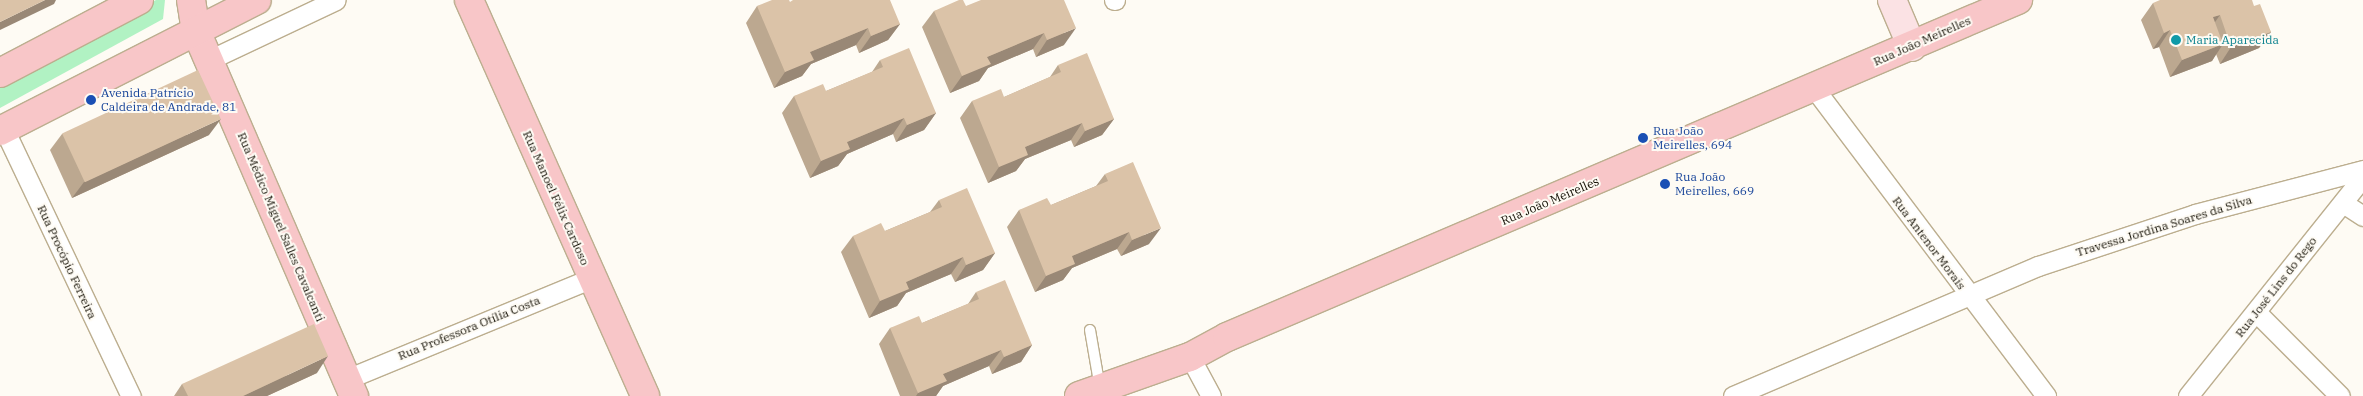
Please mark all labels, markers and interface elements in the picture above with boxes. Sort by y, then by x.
street label: Rua João Meirelles [1871,13,1973,69]
place label: Maria Aparecida [2186,33,2279,47]
marker: Maria Aparecida [2170,34,2182,46]
place label: Avenida Patrício Caldeira de Andrade, 81 [101,86,236,114]
marker: Avenida Patrício Caldeira de Andrade, 81 [85,94,97,106]
place label: Rua João Meirelles, 694 [1653,124,1732,152]
street label: Rua Manoel Félix Cardoso [520,129,592,267]
street label: Rua Médico Miguel Salles Cavalcanti [234,130,328,324]
marker: Rua João Meirelles, 694 [1637,132,1649,144]
place label: Rua João Meirelles, 669 [1675,170,1754,198]
street label: Rua João Meirelles [1499,174,1601,228]
marker: Rua João Meirelles, 669 [1659,178,1671,190]
street label: Travessa Jordina Soares da Silva [2074,192,2254,260]
street label: Rua Antenor Morais [1889,194,1969,292]
street label: Rua Procópio Ferreira [34,203,100,321]
street label: Rua José Lins do Rego [2232,234,2320,340]
street label: Rua Professora Otília Costa [396,293,542,363]

